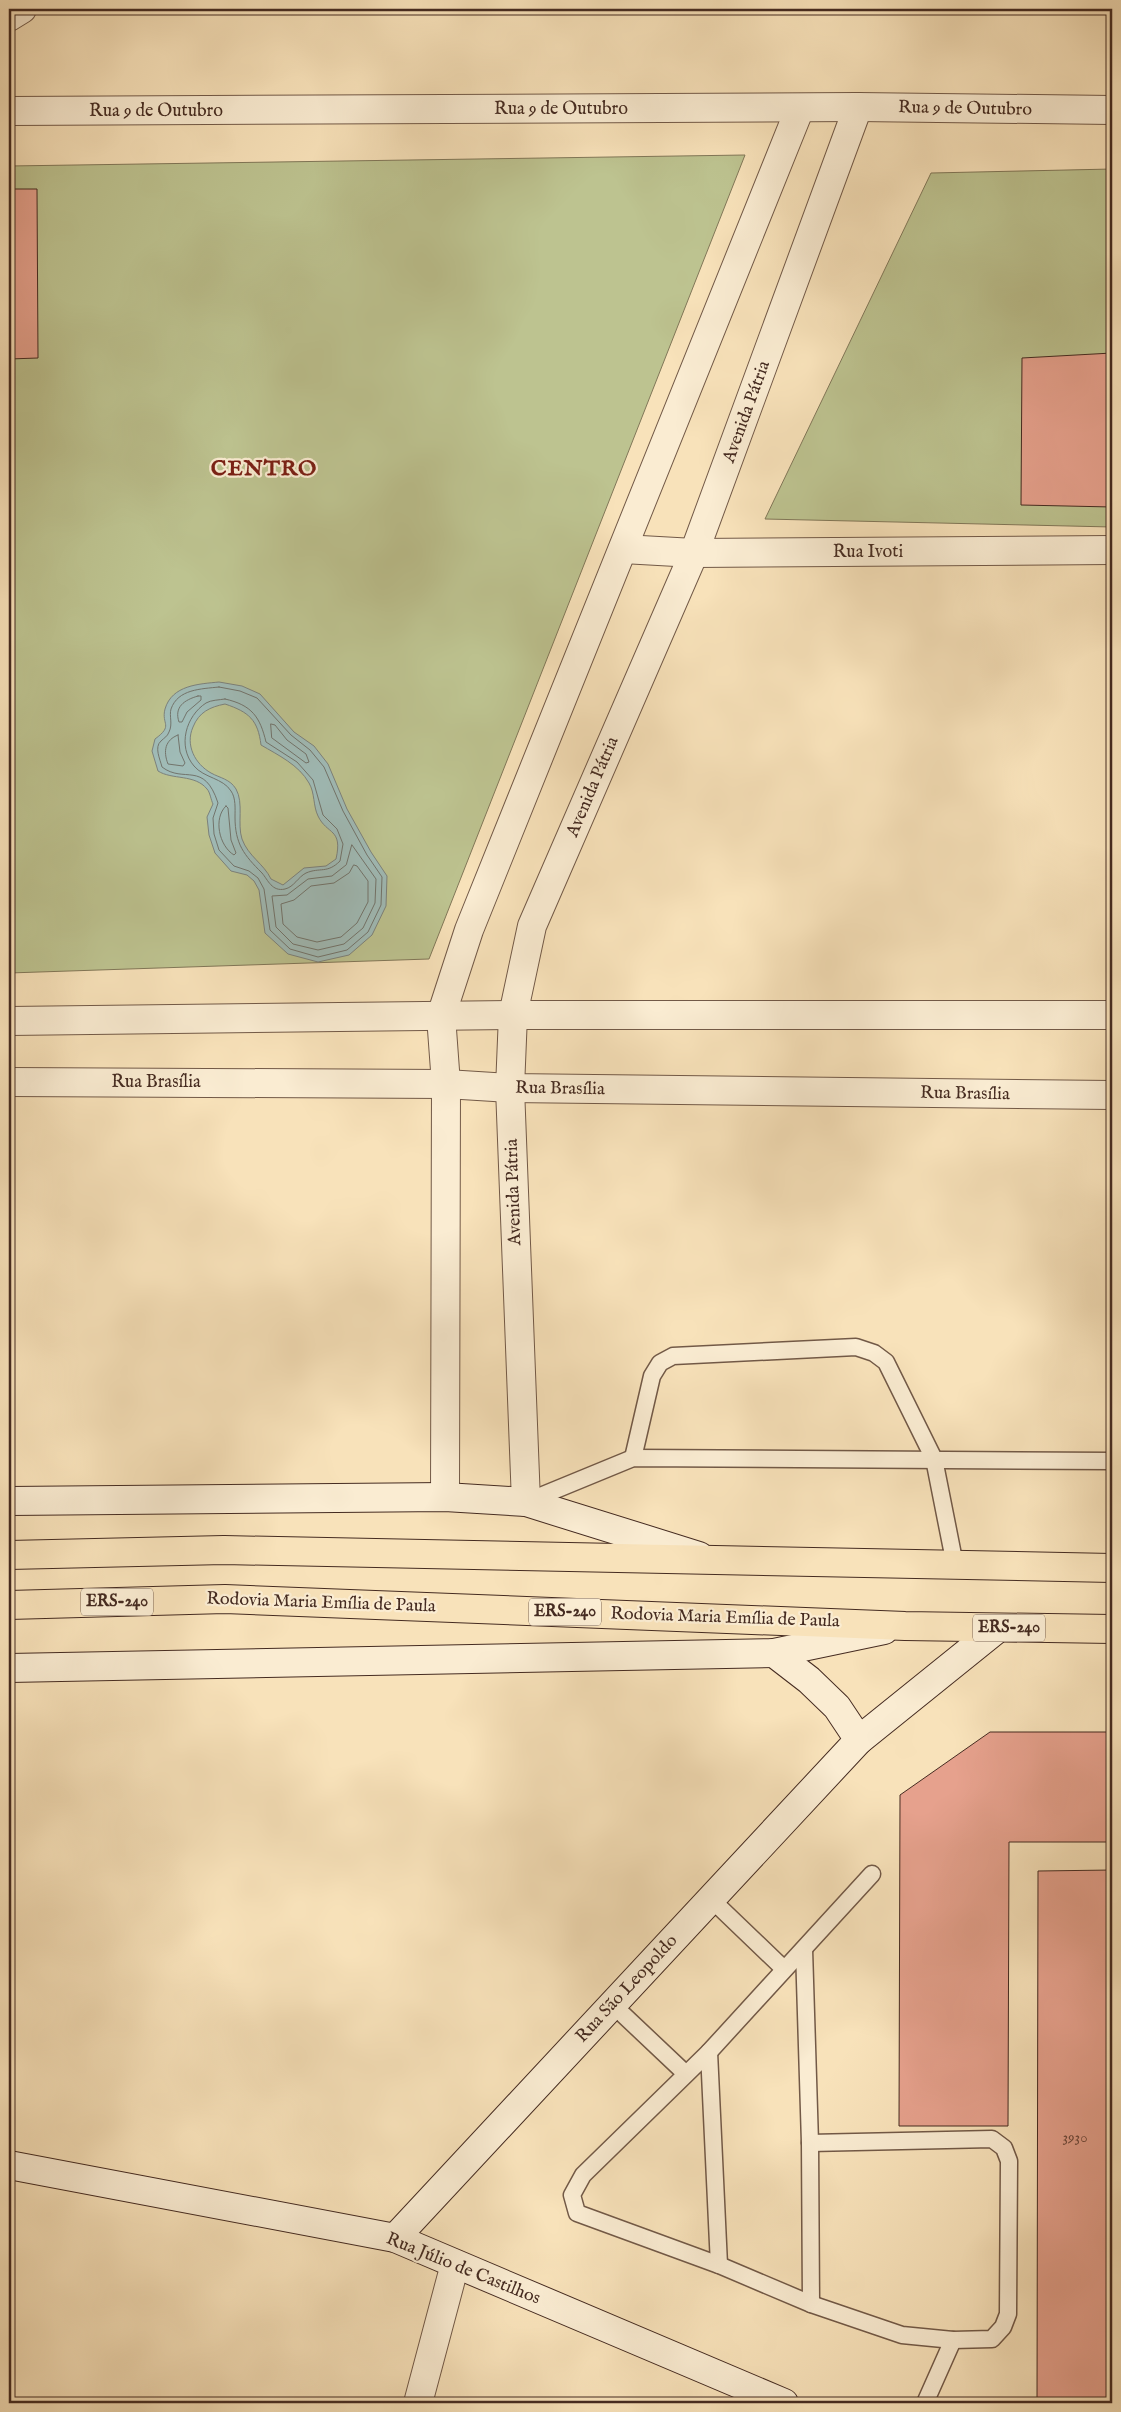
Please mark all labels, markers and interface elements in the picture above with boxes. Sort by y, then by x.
street label: Rua 9 de Outubro [898,96,1032,122]
street label: Rua 9 de Outubro [494,98,628,121]
street label: Rua 9 de Outubro [89,100,223,123]
street label: Avenida Pátria [718,358,776,467]
district label: CENTRO [211,455,317,483]
street label: Rua Ivoti [833,541,903,564]
street label: Avenida Pátria [561,733,625,842]
street label: Rua Brasília [111,1071,201,1094]
street label: Rua Brasília [515,1077,605,1101]
street label: Rua Brasília [920,1082,1010,1106]
street label: Avenida Pátria [501,1138,527,1247]
road number: ERS-240 [81,1588,153,1615]
street label: Rodovia Maria Emília de Paula [206,1588,436,1619]
road number: ERS-240 [529,1598,601,1625]
street label: Rodovia Maria Emília de Paula [610,1603,840,1634]
road number: ERS-240 [973,1615,1045,1642]
street label: Rua São Leopoldo [571,1930,683,2048]
house number: 3930 [1062,2128,1088,2147]
street label: Rua Júlio de Castilhos [382,2228,544,2310]

